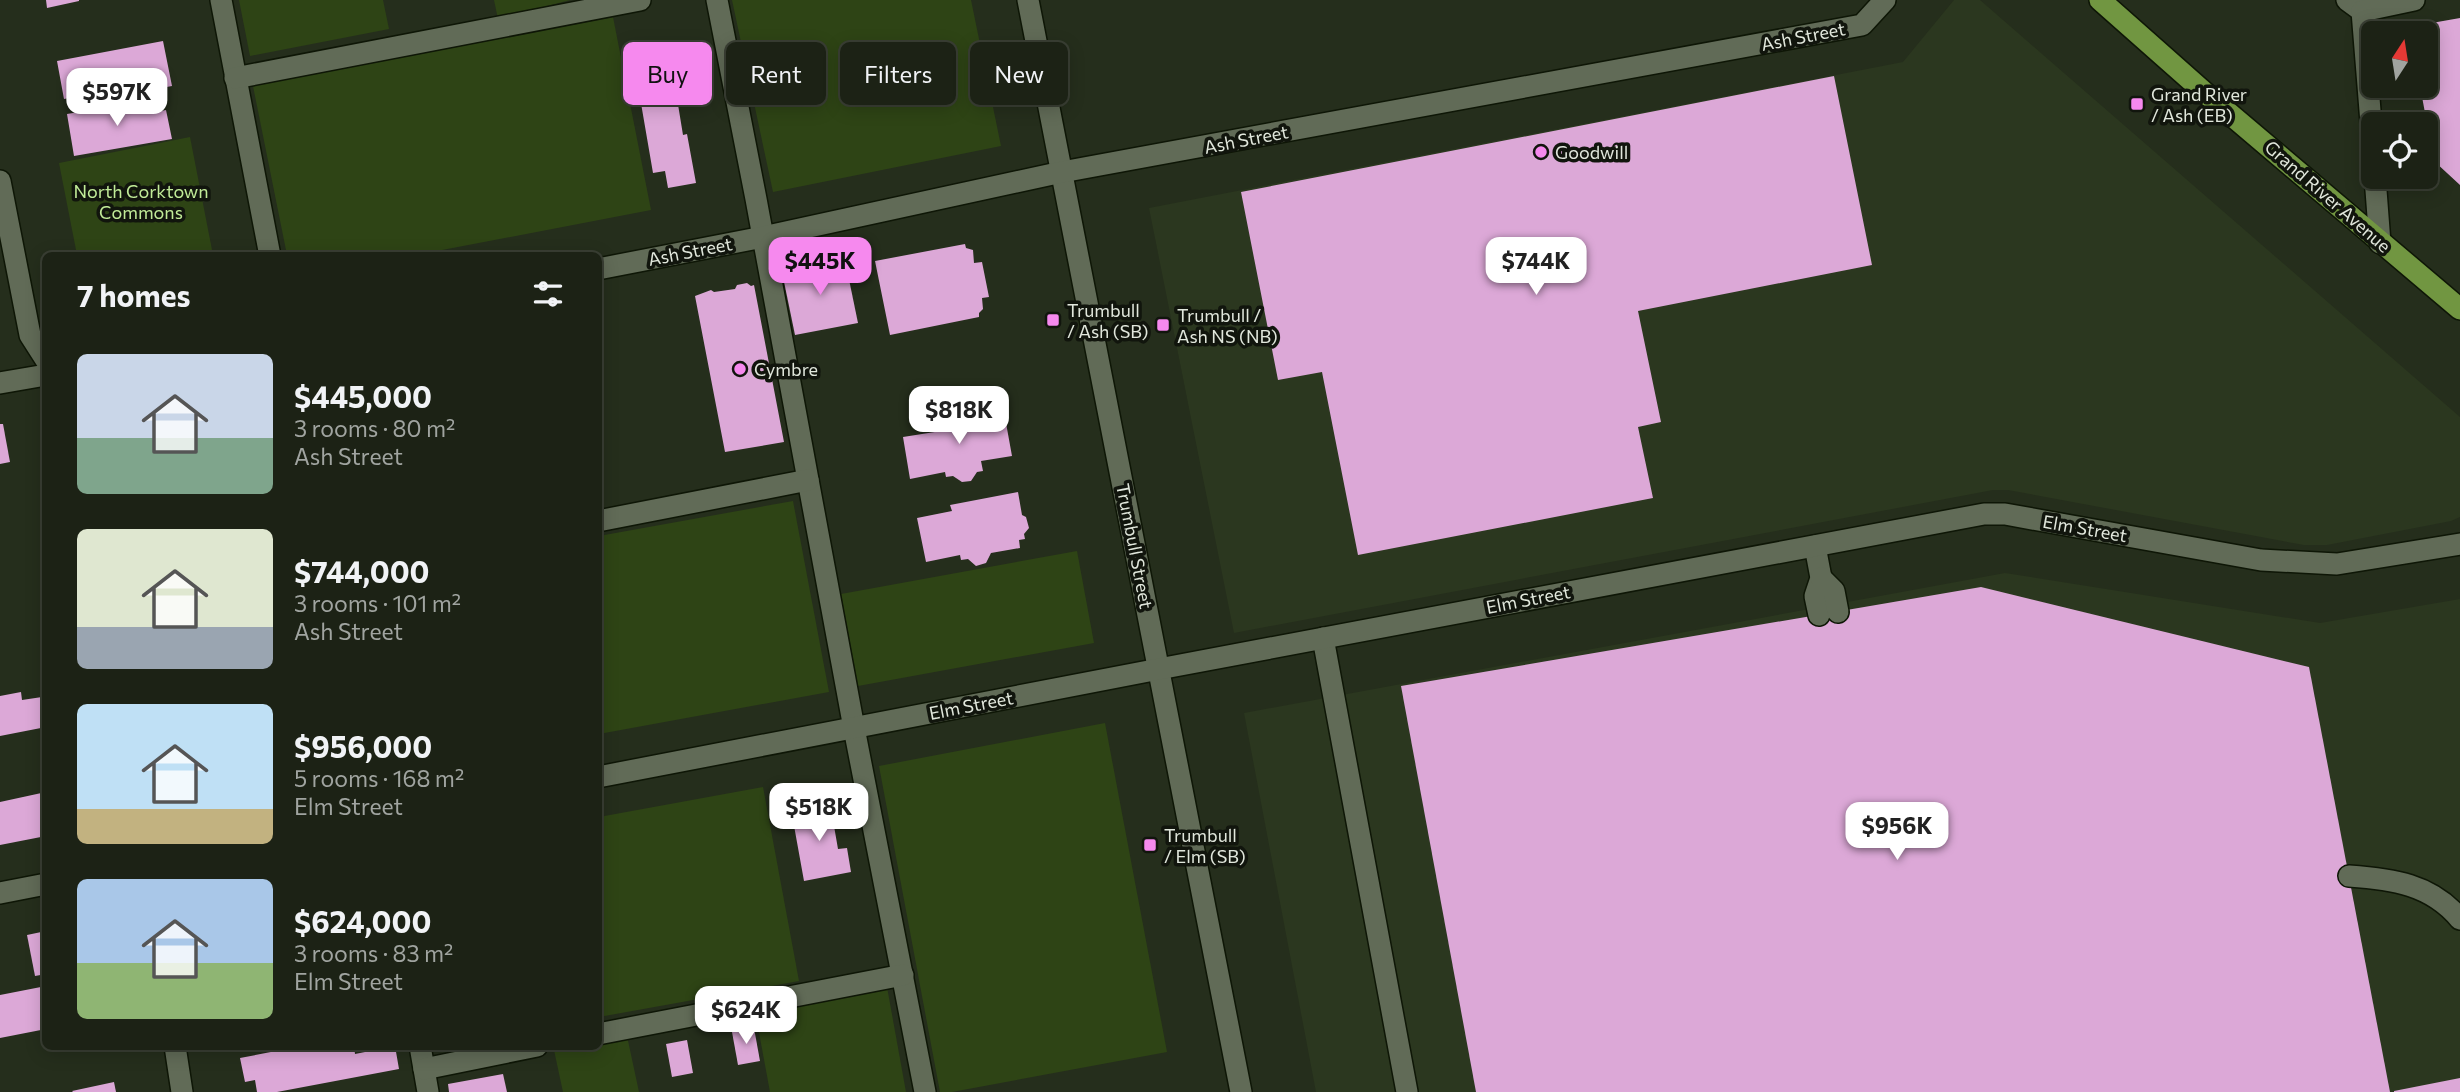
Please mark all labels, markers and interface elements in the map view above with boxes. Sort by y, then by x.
street label: Ash Street [1759,17,1847,55]
north arrow [2361,21,2438,98]
map controls [2361,21,2438,189]
chip: Buy [623,42,712,105]
chip: Rent [726,42,826,105]
chip: Filters [840,42,956,105]
chip: New [970,42,1068,105]
pin: $597K [68,68,166,128]
text: $597K [82,77,152,105]
place label: Grand River / Ash (EB) [2151,83,2247,126]
marker: Grand River / Ash (EB) [2129,96,2145,112]
button: locate [2361,112,2438,189]
street label: Ash Street [1202,120,1290,158]
street label: Grand River Avenue [2261,135,2395,257]
place label: Goodwill [1555,141,1628,163]
marker: Goodwill [1533,144,1549,160]
park label: North Corktown Commons [73,180,209,223]
street label: Ash Street [646,232,734,270]
pin: $445K [771,238,869,297]
pin: $744K [1487,238,1585,297]
text: $445K [785,246,855,274]
text: $744K [1502,246,1570,274]
icon: filters [529,275,567,313]
text: 7 homes [77,276,190,313]
place label: Trumbull / Ash (SB) [1067,299,1149,342]
place label: Trumbull / Ash NS (NB) [1177,304,1278,347]
marker: Trumbull / Ash (SB) [1045,312,1061,328]
marker: Trumbull / Ash NS (NB) [1155,317,1171,333]
place label: Cymbre [754,358,818,380]
marker: Cymbre [732,361,748,377]
text: $445,000 [294,377,432,414]
icon: home [133,382,217,466]
pin: $818K [910,386,1008,446]
text: $818K [925,395,993,423]
text: 3 rooms · 80 m² [294,414,455,442]
text: Ash Street [294,442,403,470]
street label: Trumbull Street [1112,481,1158,611]
street label: Elm Street [2041,510,2129,546]
text: $744,000 [294,552,430,589]
icon: home [133,557,217,641]
street label: Elm Street [1484,580,1572,618]
text: 3 rooms · 101 m² [294,589,461,617]
text: Ash Street [294,617,403,645]
street label: Elm Street [927,686,1015,724]
text: $956,000 [294,727,432,764]
icon: home [133,732,217,816]
text: 5 rooms · 168 m² [294,764,464,792]
pin: $518K [770,784,868,843]
text: Elm Street [294,792,403,820]
text: $518K [785,792,853,820]
pin: $956K [1848,802,1946,862]
text: $956K [1861,811,1933,839]
place label: Trumbull / Elm (SB) [1164,824,1246,867]
marker: Trumbull / Elm (SB) [1142,837,1158,853]
text: $624,000 [294,902,431,939]
icon: home [133,907,217,991]
text: 3 rooms · 83 m² [294,939,453,967]
text: Elm Street [294,967,403,995]
pin: $624K [697,986,795,1046]
text: $624K [711,995,781,1023]

